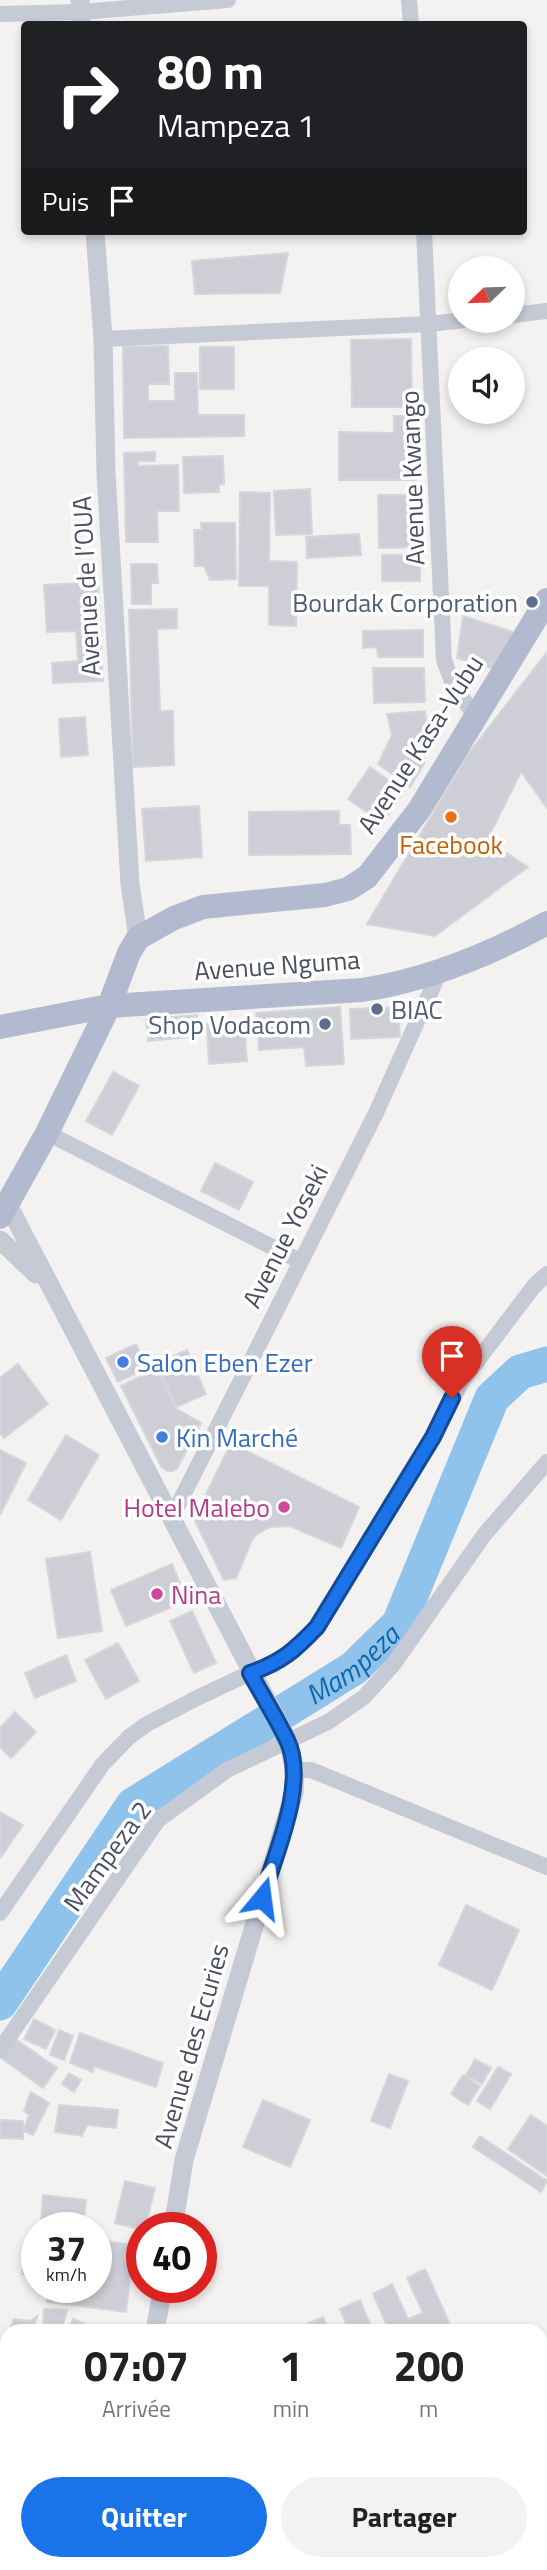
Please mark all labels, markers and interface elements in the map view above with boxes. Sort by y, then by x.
text: 80 m [157,33,264,108]
icon: right [42,49,133,140]
text: Mampeza 1 [157,101,315,149]
text: Puis [42,182,89,221]
icon: arrive [103,182,141,220]
north arrow [448,256,525,332]
map controls [448,256,525,424]
button: sound [448,347,525,424]
street label: Avenue Kwango [389,390,435,566]
street label: Avenue de l’OUA [62,495,110,677]
place label: Bourdak Corporation [292,583,518,622]
marker: Bourdak Corporation [524,594,540,610]
street label: Avenue Kasa-Vubu [347,647,493,841]
marker: Facebook [443,809,459,825]
place label: Facebook [399,825,503,864]
street label: Avenue Nguma [193,940,361,990]
place label: BIAC [391,990,443,1029]
marker: BIAC [369,1001,385,1017]
place label: Shop Vodacom [148,1005,311,1044]
marker: Shop Vodacom [317,1016,333,1032]
street label: Avenue Yoseki [232,1158,338,1314]
pin [422,1326,482,1398]
icon: arrive [433,1337,471,1375]
place label: Salon Eben Ezer [137,1343,313,1382]
marker: Salon Eben Ezer [115,1354,131,1370]
place label: Kin Marché [176,1418,298,1457]
marker: Kin Marché [154,1429,170,1445]
place label: Hotel Malebo [124,1488,270,1527]
marker: Hotel Malebo [276,1499,292,1515]
place label: Nina [171,1575,221,1614]
marker: Nina [149,1586,165,1602]
water label: Mampeza [296,1612,410,1715]
street label: Mampeza 2 [53,1793,161,1919]
position arrow [225,1861,299,1935]
street label: Avenue des Ecuries [143,1939,239,2153]
speed limit sign: 40 [126,2212,217,2303]
text: 37 [47,2221,86,2275]
text: km/h [46,2261,87,2288]
text: 07:07 [84,2333,189,2397]
text: 1 [279,2333,303,2397]
text: 200 [393,2333,464,2397]
text: Arrivée [102,2391,171,2426]
text: min [273,2391,309,2426]
text: m [419,2391,438,2426]
button: Quitter [21,2477,267,2557]
button: Partager [281,2477,527,2557]

